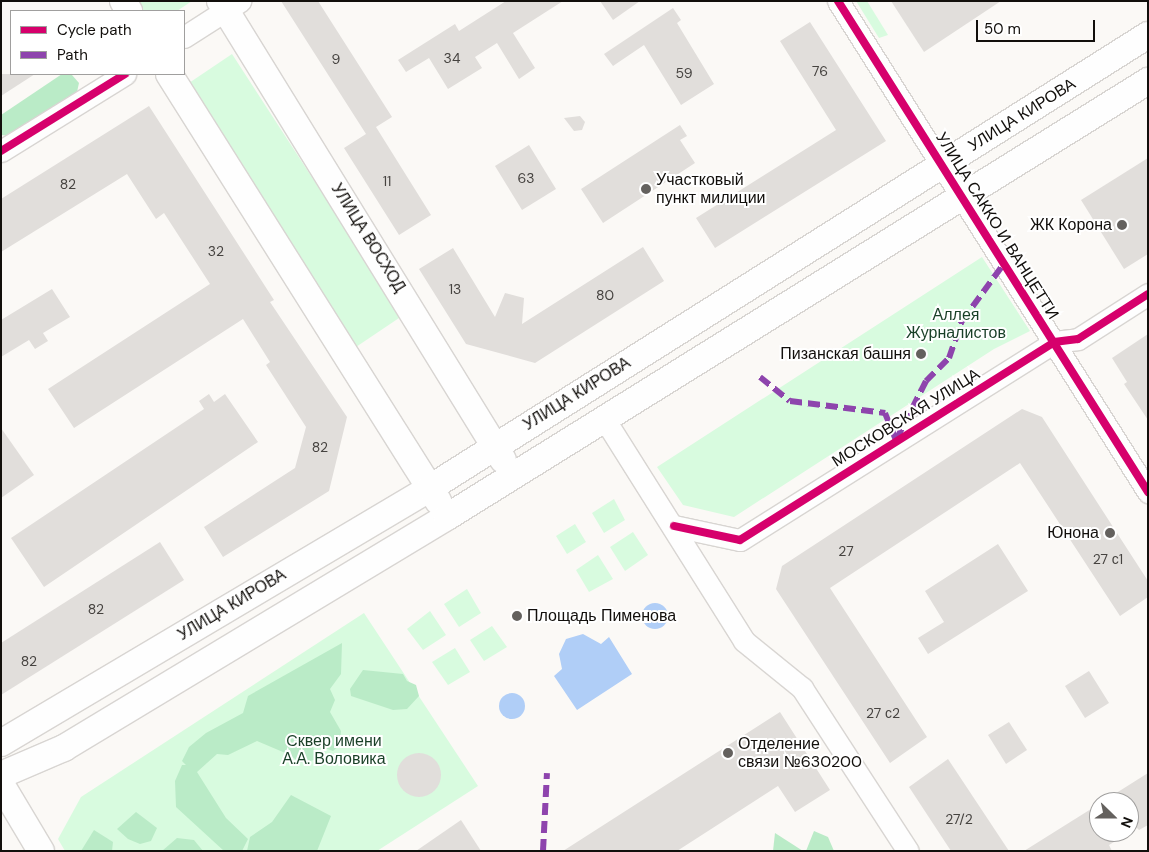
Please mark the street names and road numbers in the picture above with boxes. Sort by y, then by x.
street label: УЛИЦА КИРОВА [965,74,1079,156]
street label: УЛИЦА САККО И ВАНЦЕТТИ [931,129,1063,323]
street label: УЛИЦА ВОСХОД [327,180,409,296]
street label: УЛИЦА КИРОВА [520,353,634,435]
street label: МОСКОВСКАЯ УЛИЦА [829,365,983,471]
street label: УЛИЦА КИРОВА [174,565,290,645]

